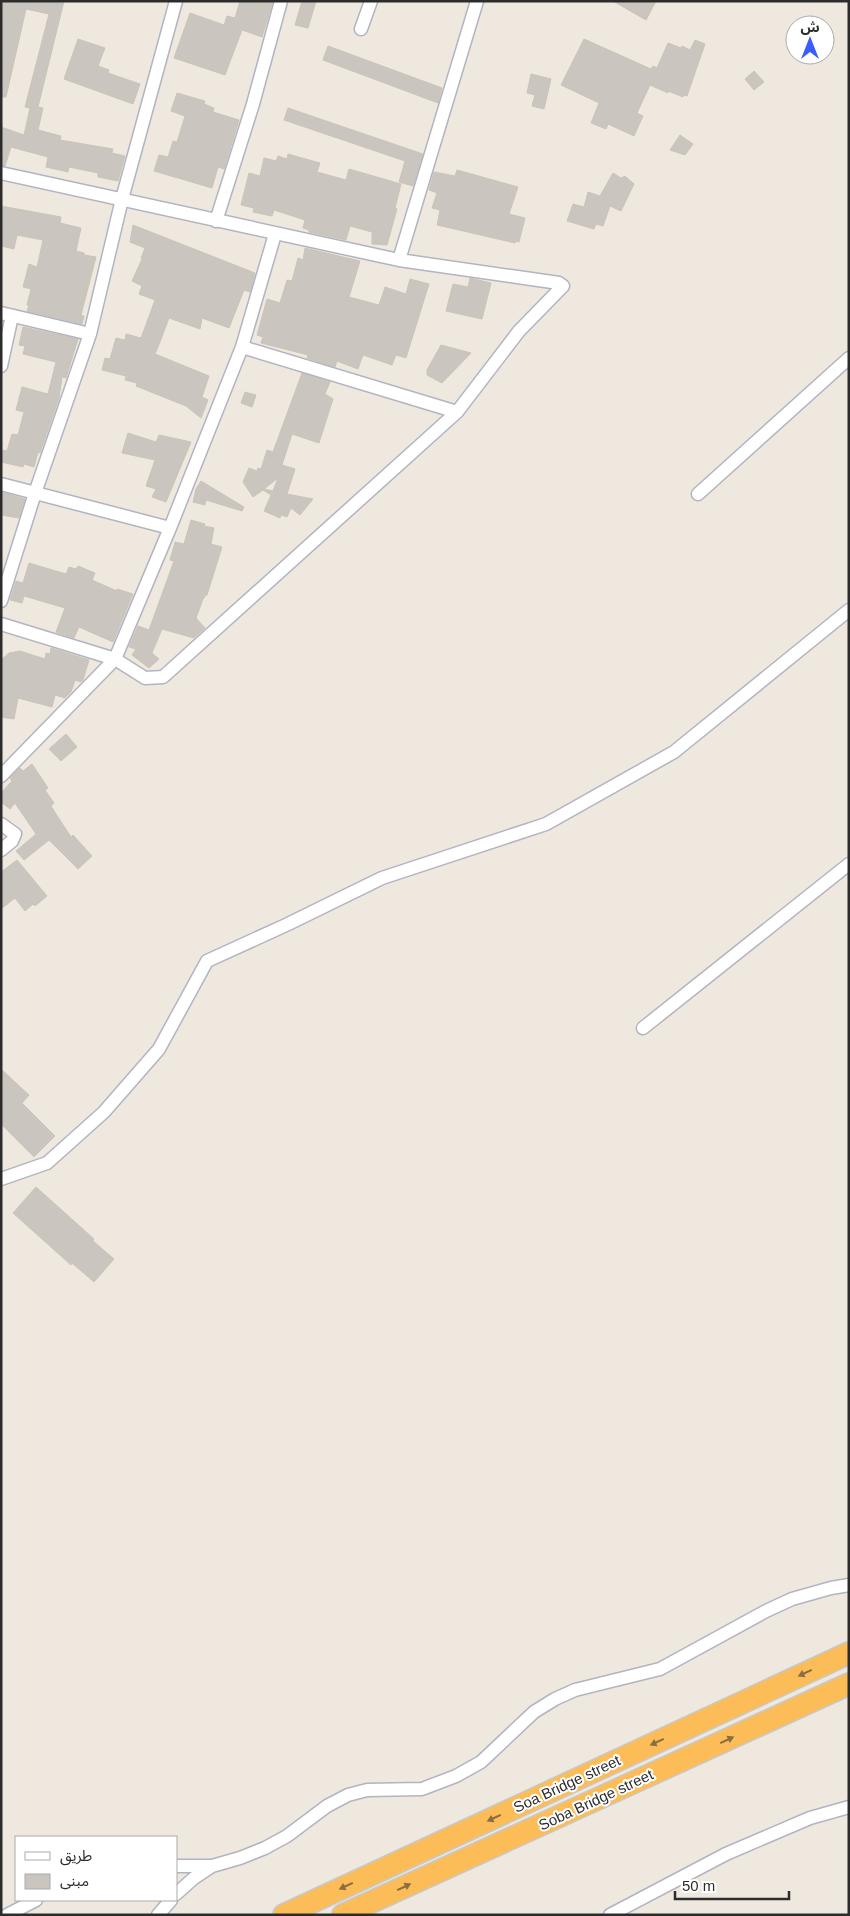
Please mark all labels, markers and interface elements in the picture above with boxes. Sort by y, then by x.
north arrow [785,15,835,65]
text: ش [800,19,820,35]
one-way arrow [798,1670,812,1678]
one-way arrow [720,1736,734,1744]
one-way arrow [650,1739,664,1747]
street label: Soa Bridge street [511,1751,624,1816]
street label: Soba Bridge street [536,1765,656,1834]
one-way arrow [487,1814,501,1822]
legend [15,1836,178,1901]
text: طريق [60,1847,92,1866]
scale bar [675,1868,789,1900]
text: مبنى [60,1872,89,1890]
text: 50 m [682,1877,715,1894]
one-way arrow [339,1882,353,1890]
one-way arrow [397,1883,411,1891]

